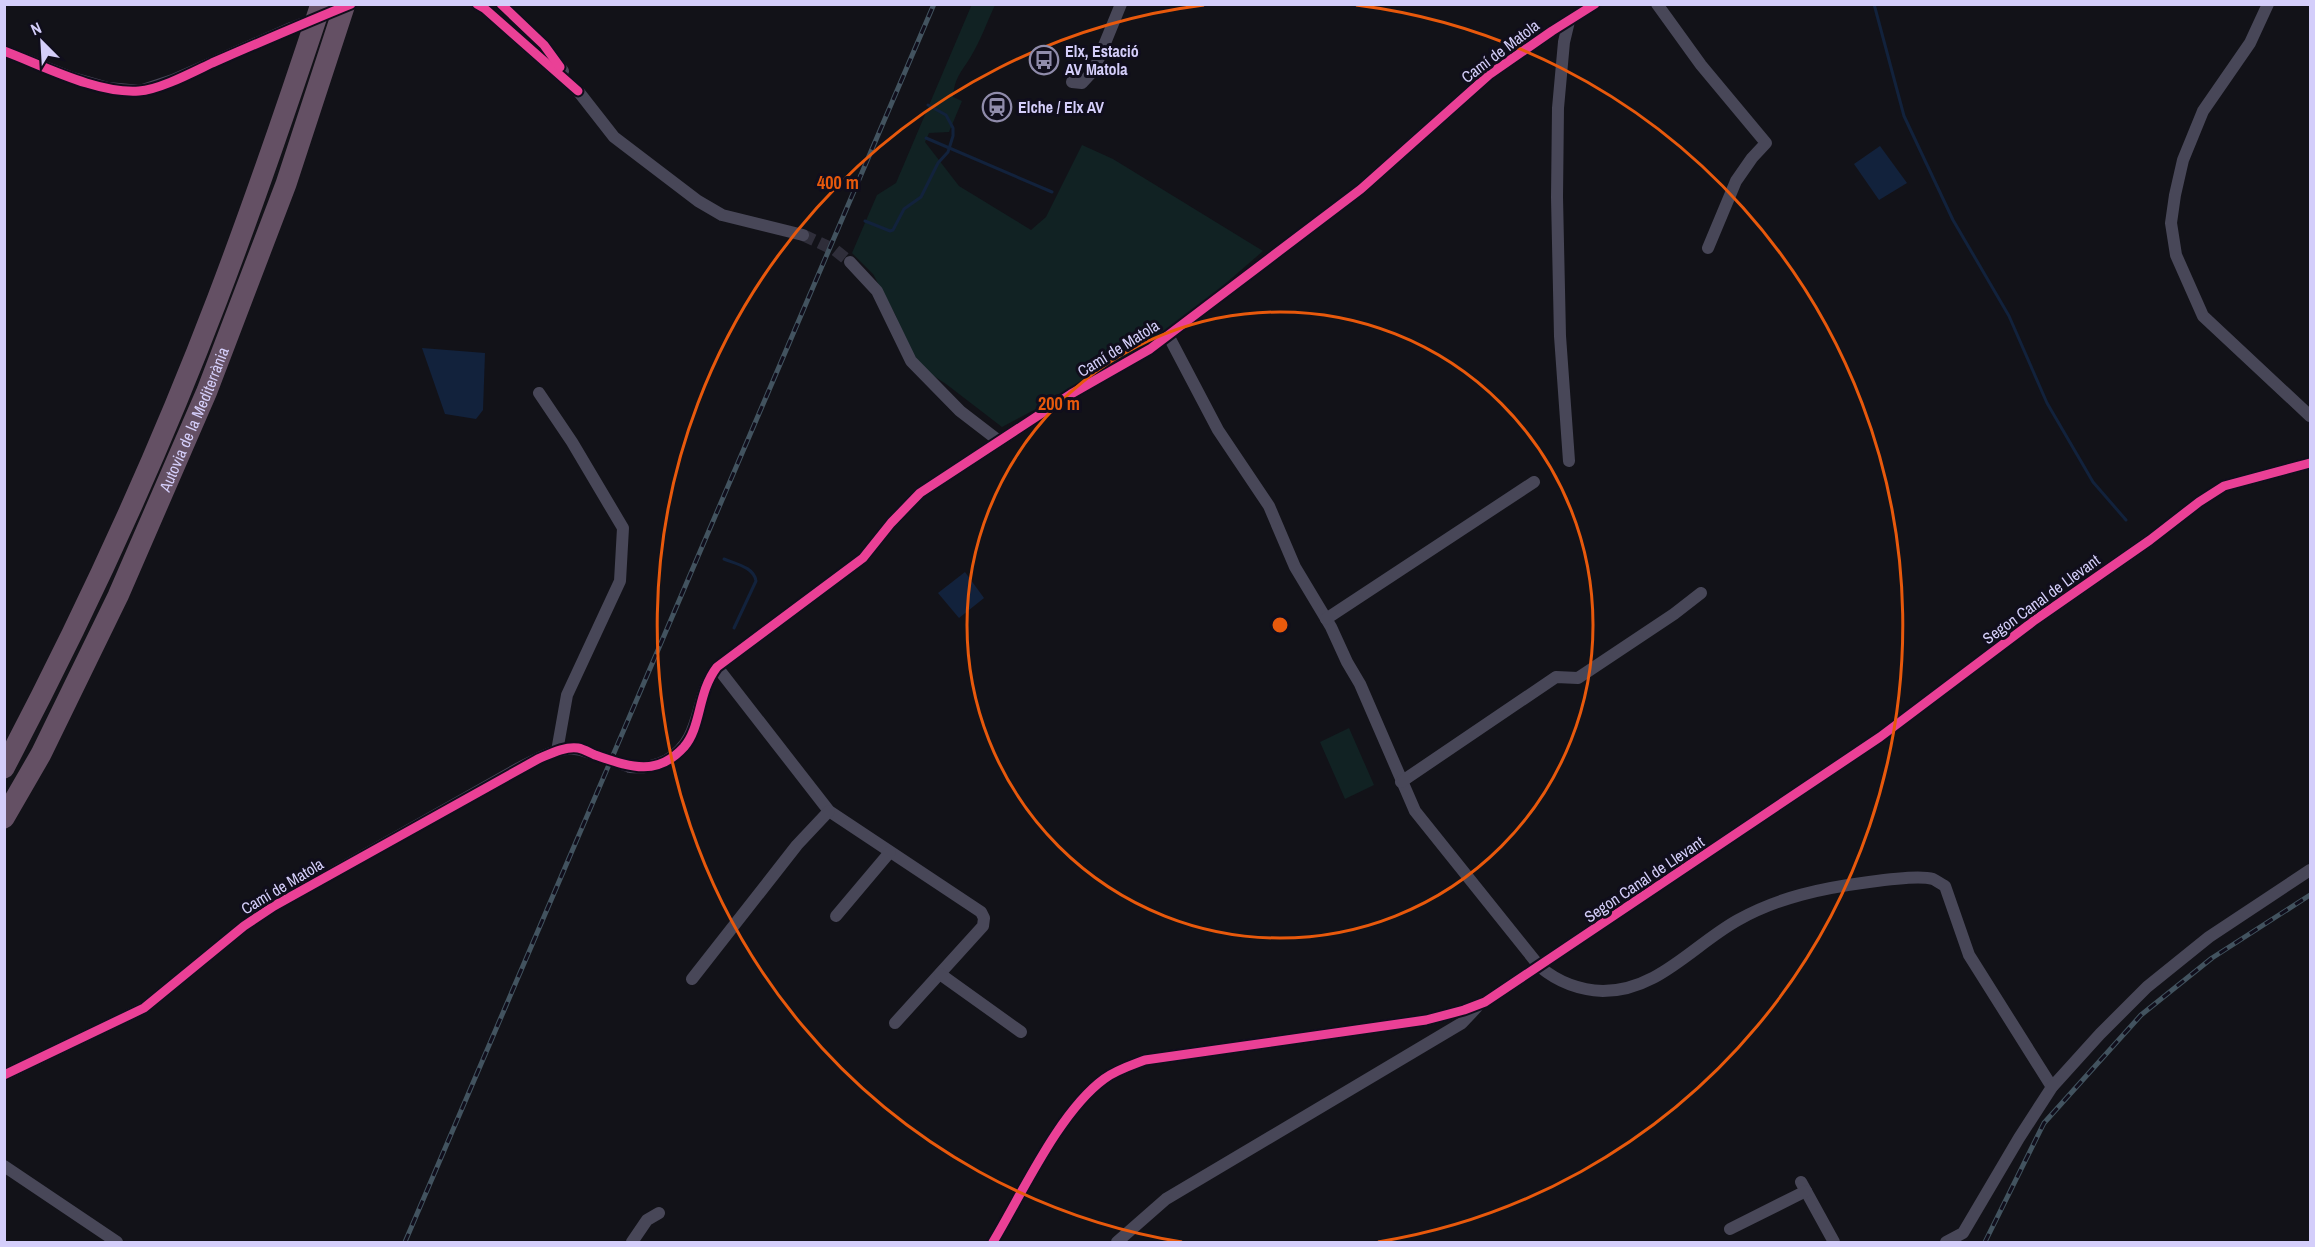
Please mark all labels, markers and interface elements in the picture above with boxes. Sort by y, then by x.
north arrow [12,12,72,72]
street label: Camí de Matola [1456,14,1544,88]
text: N [27,16,45,40]
place label: Elx, Estació AV Matola [1065,40,1139,80]
bus stop icon: Elx, Estació AV Matola [1028,44,1060,76]
station icon: Elche / Elx AV [981,91,1013,123]
place label: Elche / Elx AV [1018,96,1104,118]
text: 400 m [817,170,859,195]
street label: Camí de Matola [1073,314,1164,382]
street label: Autovia de la Mediterrània [153,343,234,496]
text: 200 m [1038,391,1080,416]
street label: Segon Canal de Llevant [1978,549,2104,649]
centre of rings [1270,615,1290,635]
street label: Segon Canal de Llevant [1580,831,1708,927]
street label: Camí de Matola [237,852,328,919]

